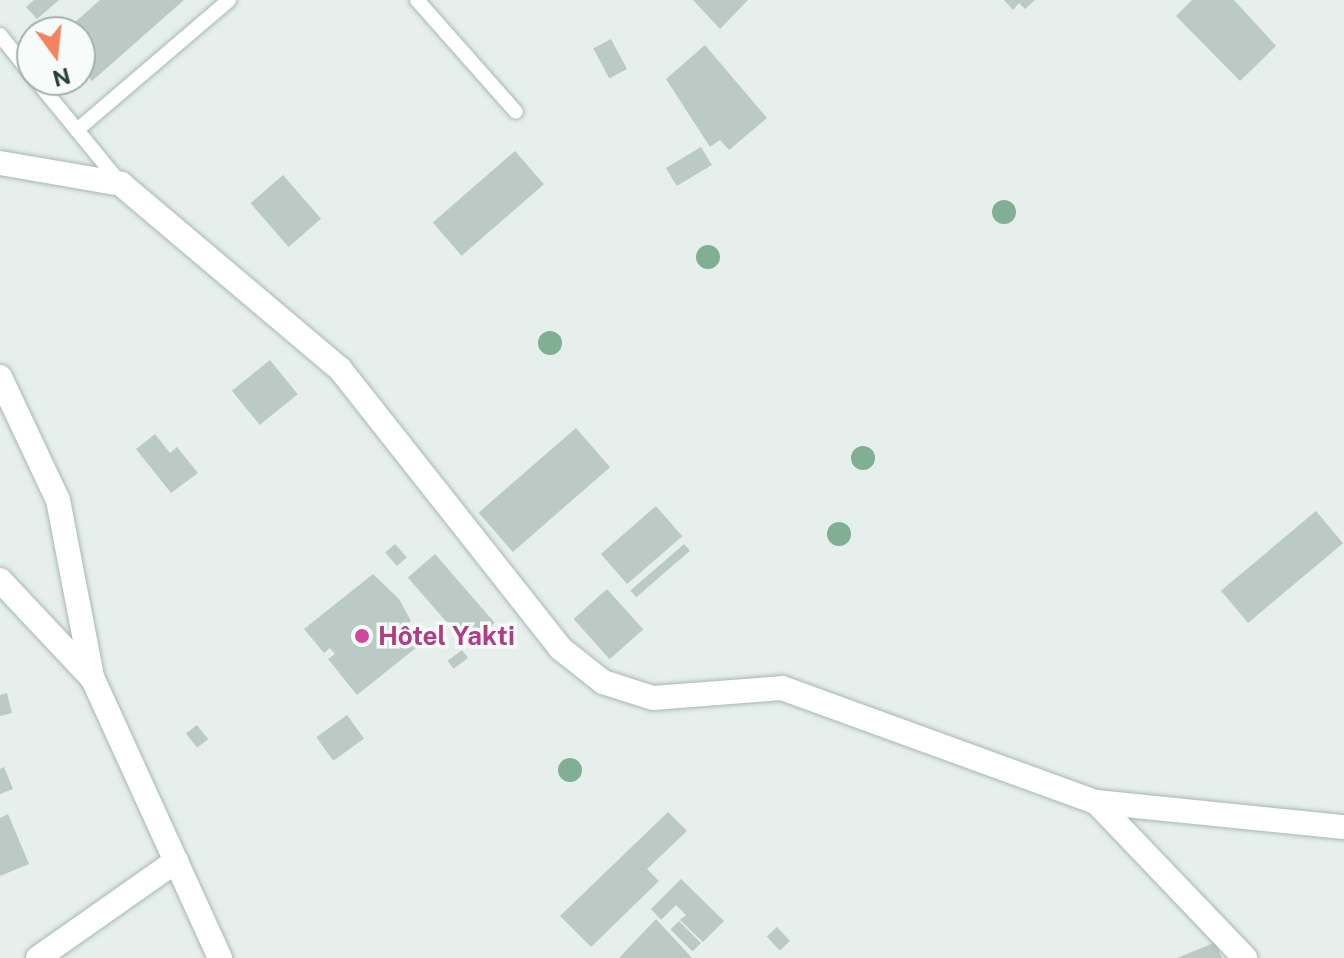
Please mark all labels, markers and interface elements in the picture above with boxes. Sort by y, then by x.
north arrow [16,16,96,96]
text: N [50,62,73,92]
place label: Hôtel Yakti [378,620,515,652]
marker: Hôtel Yakti [353,627,371,645]

